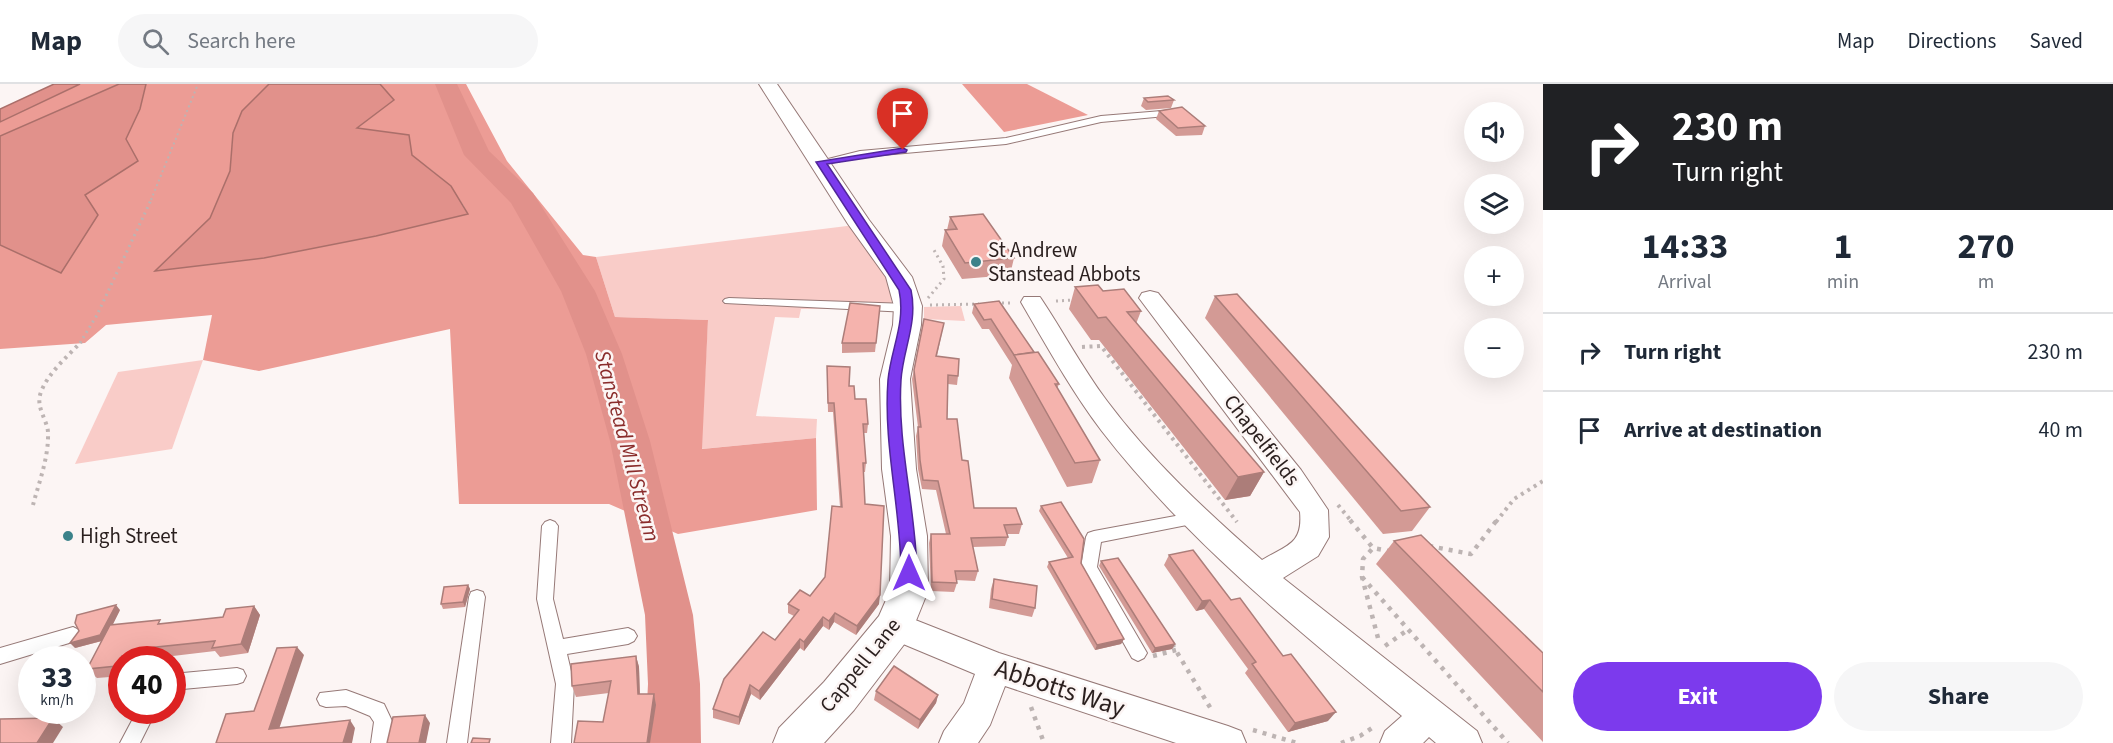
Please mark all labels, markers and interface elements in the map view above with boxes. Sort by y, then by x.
search box [118,14,538,68]
text: Map [30,21,82,61]
icon: search [139,25,172,58]
text: Search here [187,25,296,57]
text: Map [1837,26,1875,56]
text: Directions [1908,26,1996,56]
text: Saved [2029,26,2083,56]
pin [877,88,928,150]
icon: arrive [886,97,919,130]
text: 230 m [1672,97,1783,157]
map controls [1464,102,1524,378]
button: sound [1464,102,1524,162]
icon: right [1573,108,1651,186]
text: Turn right [1672,153,1783,192]
button: layers [1464,174,1524,234]
text: 14:33 [1641,221,1728,272]
text: 1 [1833,221,1852,272]
text: 270 [1958,221,2015,272]
place label: St Andrew Stanstead Abbots [988,235,1141,289]
button: + [1464,246,1524,306]
marker: St Andrew Stanstead Abbots [969,255,983,269]
text: Arrival [1658,268,1712,296]
text: min [1827,268,1859,296]
text: m [1978,268,1994,296]
button: − [1464,318,1524,378]
icon: right [1573,336,1606,369]
text: Turn right [1624,336,1721,368]
text: 230 m [2028,336,2083,368]
water label: Stanstead Mill Stream [586,347,668,545]
street label: Chapelfields [1217,388,1307,492]
icon: arrive [1573,414,1606,447]
text: Arrive at destination [1624,414,1822,446]
text: 40 m [2038,414,2083,446]
place label: High Street [80,521,178,551]
marker: High Street [61,529,75,543]
position arrow [877,541,941,605]
street label: Cappell Lane [813,611,907,719]
speed limit sign: 40 [108,646,186,724]
street label: Abbotts Way [990,650,1130,726]
text: 33 [41,656,73,699]
button: Exit [1573,662,1822,731]
button: Share [1834,662,2083,731]
text: km/h [40,690,74,711]

